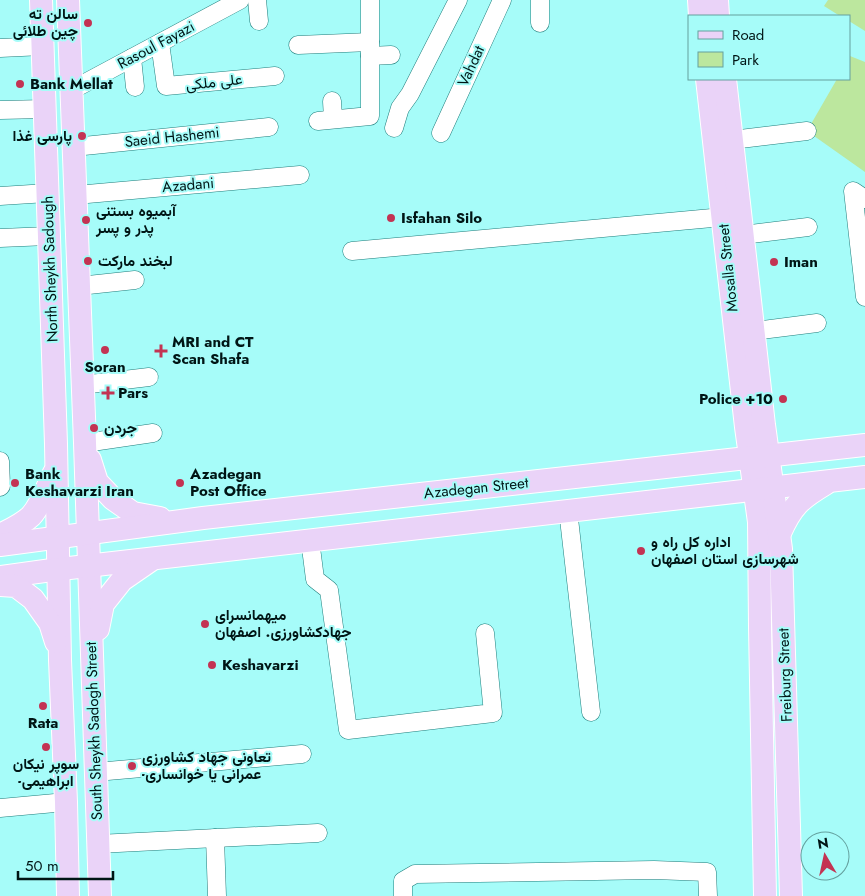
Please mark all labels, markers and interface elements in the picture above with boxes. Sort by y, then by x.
place label: سالن ته چین طلائی [13,3,78,42]
street label: Rasoul Fayazi [114,15,198,75]
legend [688,15,850,80]
marker: سالن ته چین طلائی [82,17,94,29]
text: Road [732,24,764,46]
street label: Vahdat [452,42,490,90]
text: Park [732,49,759,71]
street label: علی ملکی [185,68,244,96]
place label: Bank Mellat [30,73,113,95]
marker: Bank Mellat [14,78,26,90]
street label: Saeid Hashemi [123,121,221,153]
place label: پارسی غذا [12,125,72,147]
marker: پارسی غذا [76,130,88,142]
street label: Azadani [161,172,215,198]
street label: North Sheykh Sadough [36,195,64,343]
place label: آبمیوه بستنی پدر و پسر [95,200,177,239]
place label: Isfahan Silo [401,207,482,229]
marker: Isfahan Silo [385,212,397,224]
marker: آبمیوه بستنی پدر و پسر [80,214,92,226]
street label: Mosalla Street [712,223,744,313]
place label: لبخند مارکت [98,250,173,272]
place label: Iman [784,251,818,273]
marker: لبخند مارکت [82,255,94,267]
marker: Iman [768,256,780,268]
place label: MRI and CT Scan Shafa [172,331,254,370]
marker: Soran [99,344,111,356]
marker: MRI and CT Scan Shafa [154,344,168,358]
place label: Soran [84,356,126,378]
place label: Pars [118,382,148,404]
marker: Pars [102,387,114,399]
place label: Police +10 [699,388,773,410]
marker: Police +10 [777,393,789,405]
place label: جردن [104,417,137,439]
marker: جردن [88,422,100,434]
place label: Bank Keshavarzi Iran [25,463,134,502]
place label: Azadegan Post Office [189,463,267,502]
street label: Azadegan Street [423,472,530,504]
marker: Bank Keshavarzi Iran [9,477,21,489]
marker: Azadegan Post Office [174,477,186,489]
place label: اداره کل راه و شهرسازی استان اصفهان [651,531,799,570]
marker: اداره کل راه و شهرسازی استان اصفهان [635,545,647,557]
place label: میهمانسرای جهادکشاورزی. اصفهان [215,604,352,643]
marker: میهمانسرای جهادکشاورزی. اصفهان [199,618,211,630]
street label: Freiburg Street [772,627,798,722]
street label: South Sheykh Sadogh Street [80,641,108,820]
place label: Keshavarzi [222,654,299,676]
marker: Keshavarzi [206,659,218,671]
marker: Rata [37,700,49,712]
place label: Rata [28,712,58,734]
marker: سوپر نیکان -ابراهیمی [40,741,52,753]
place label: تعاونی جهاد کشاورزی -عمرانی یا خوانساری [142,746,271,785]
place label: سوپر نیکان -ابراهیمی [13,753,79,792]
marker: تعاونی جهاد کشاورزی -عمرانی یا خوانساری [126,760,138,772]
north arrow [800,831,850,881]
text: N [816,832,830,854]
scale bar [18,848,112,880]
text: 50 m [25,855,59,877]

